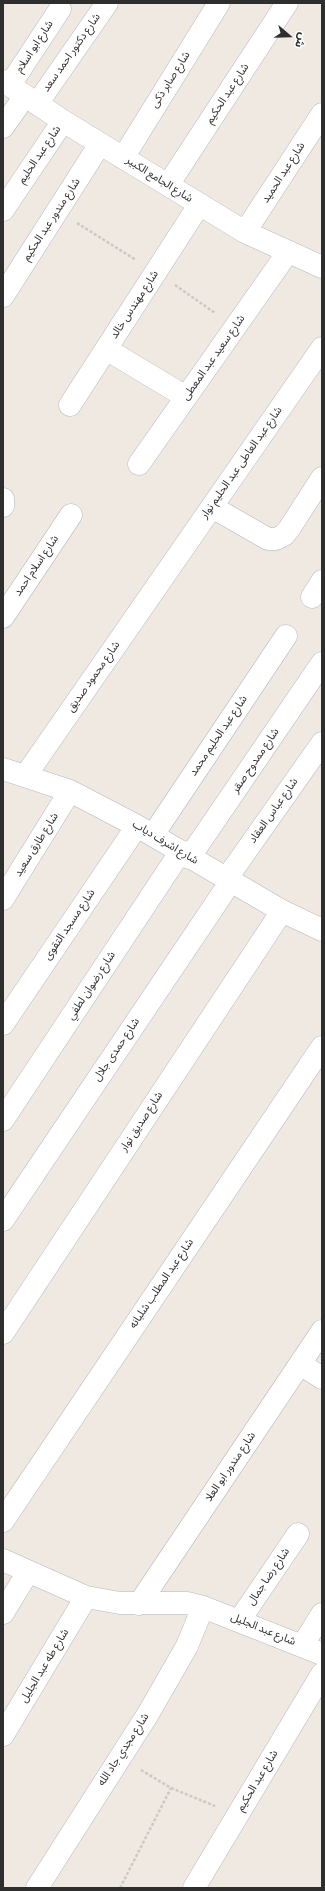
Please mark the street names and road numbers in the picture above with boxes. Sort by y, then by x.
street label: شارع دكتور احمد سعد [40,11,104,95]
street label: شارع ابو اسلام [13,18,57,76]
street label: شارع صابر ذكى [148,49,194,111]
street label: شارع عبد الحكيم [204,61,252,127]
street label: شارع عبد الحليم [16,124,64,186]
street label: شارع عبد الحميد [259,140,309,206]
street label: شارع الجامع الكبير [123,154,195,206]
street label: شارع مندور عبد الحكيم [20,176,84,264]
street label: شارع مهندس خالد [108,268,162,342]
street label: شارع سعيد عبد المعطى [180,313,248,403]
street label: شارع عبد العاطى عبد الحليم نوار [198,405,286,521]
street label: شارع اسلام احمد [12,533,62,599]
street label: شارع محمود صديق [65,639,123,715]
street label: شارع عبد الحليم محمد [187,693,251,779]
street label: شارع ممدوح صقر [229,726,283,796]
street label: شارع عباس العقاد [247,776,301,846]
street label: شارع طارق سعيد [12,811,62,879]
street label: شارع اشرف دياب [130,818,200,868]
street label: شارع مسجد التقوى [41,887,99,963]
street label: شارع رضوان لطفي [65,949,119,1023]
street label: شارع حمدى جلال [91,1016,143,1084]
street label: شارع صديق نوار [118,1090,166,1154]
street label: شارع عبد المطلب شلبانه [127,1237,197,1331]
street label: شارع مندور ابو العلا [203,1430,259,1504]
street label: شارع رضا جمال [245,1546,293,1608]
street label: شارع عبد الجليل [229,1611,297,1649]
street label: شارع طه عبد الجليل [18,1627,72,1705]
street label: شارع مجدي جاد الله [96,1711,152,1789]
street label: شارع عبد الحكيم [234,1748,282,1814]

